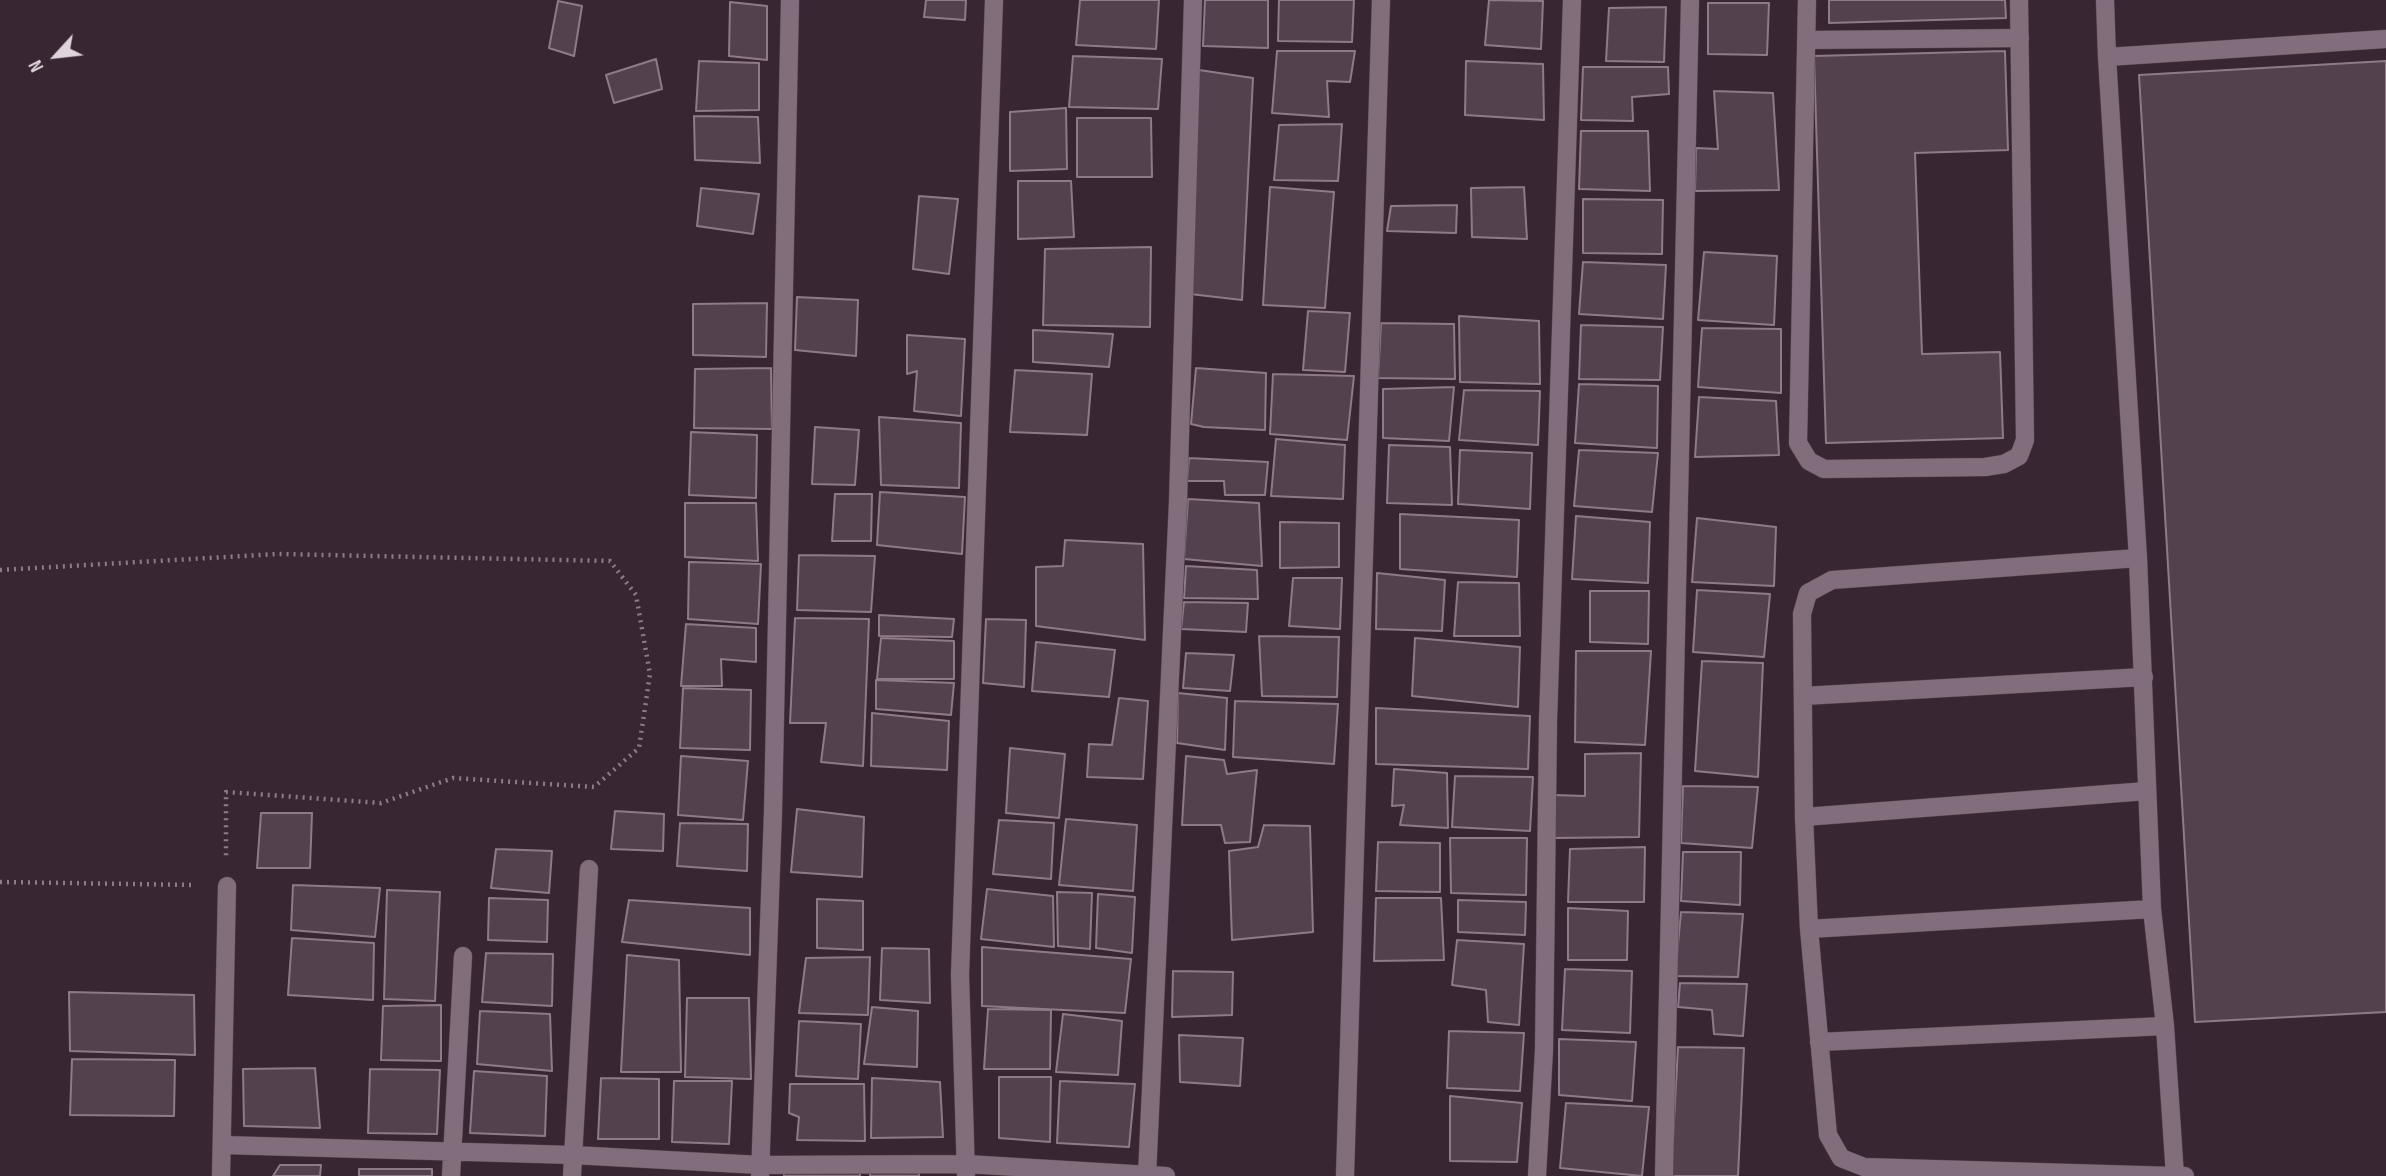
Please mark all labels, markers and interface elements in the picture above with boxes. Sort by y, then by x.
north arrow [21,21,91,91]
text: N [24,56,49,76]

